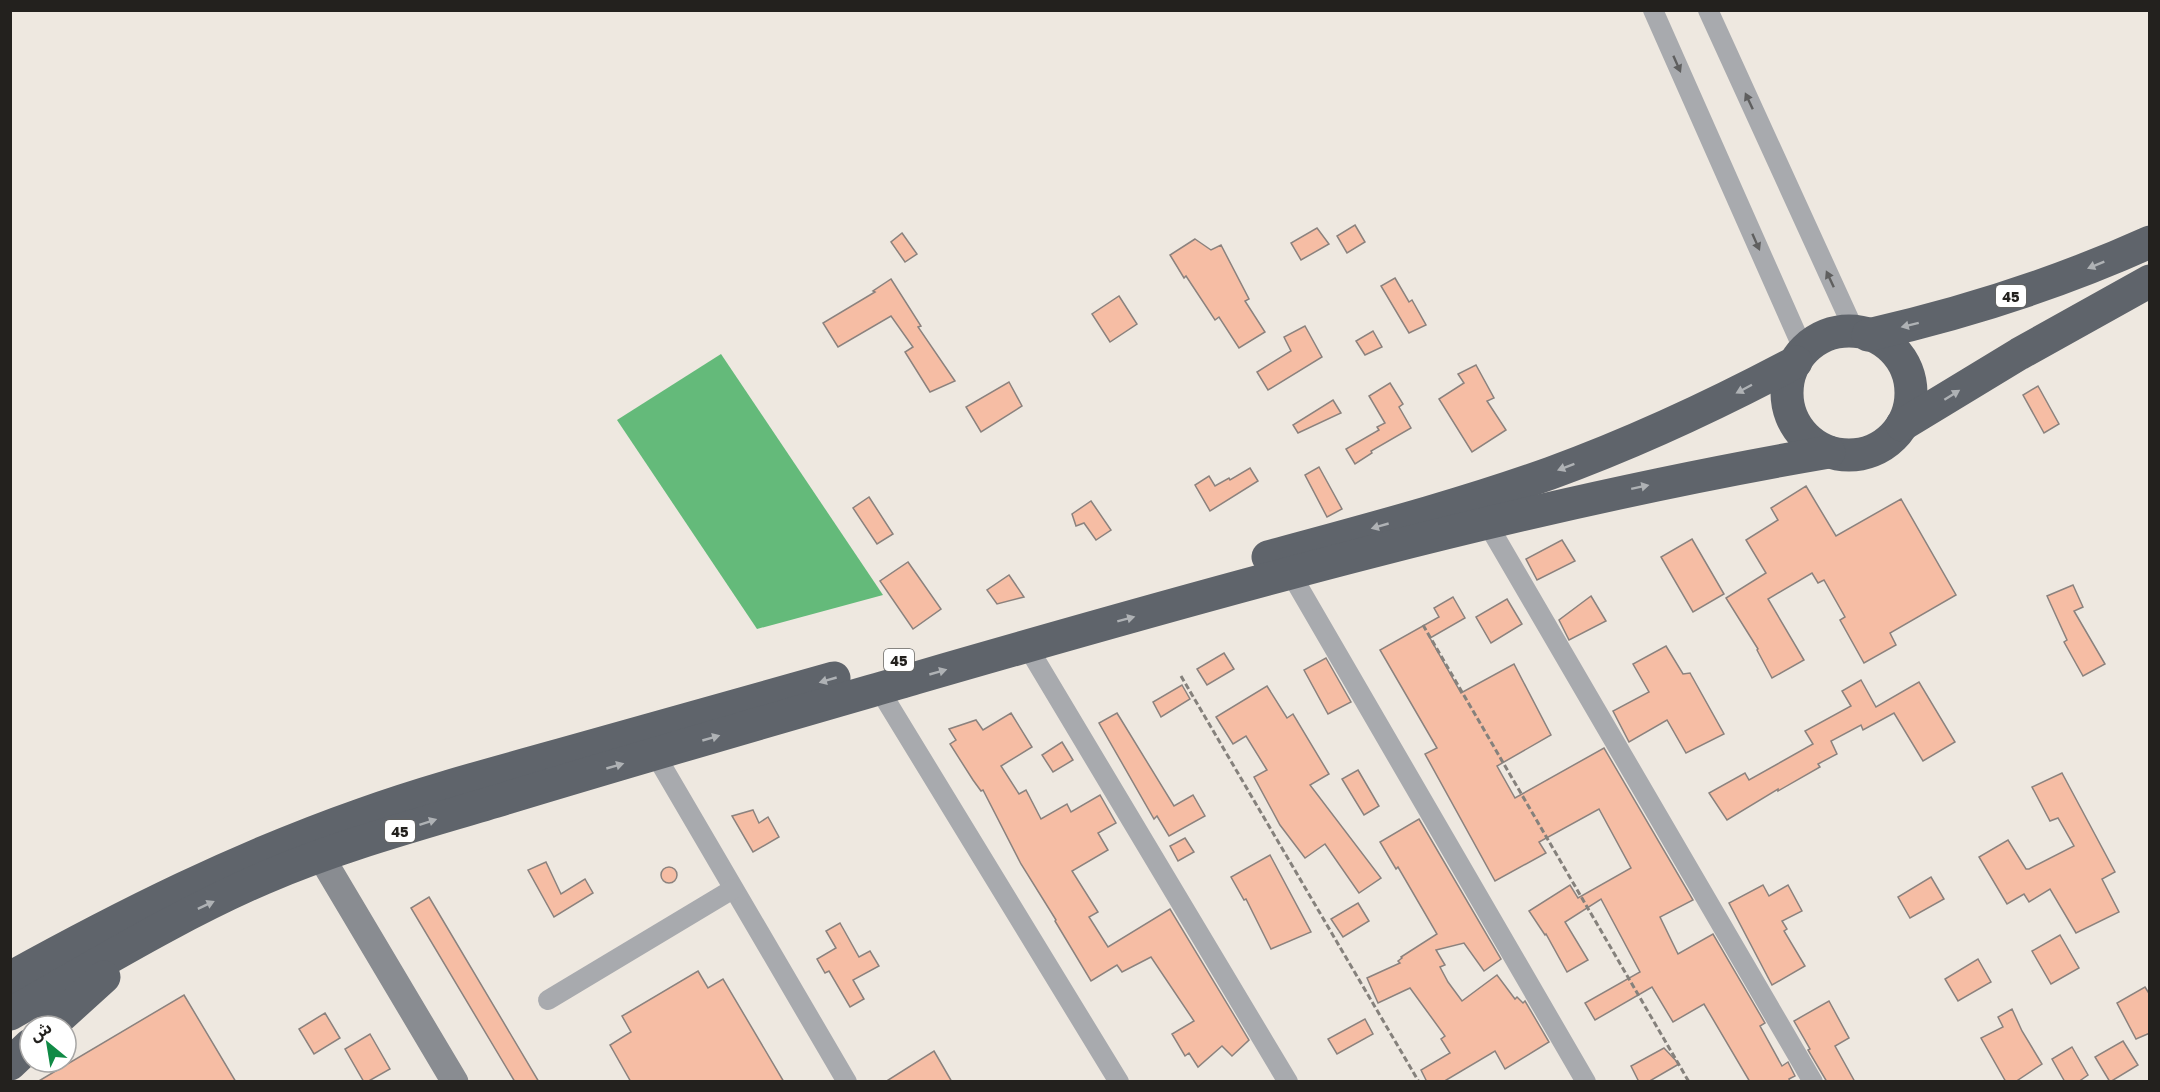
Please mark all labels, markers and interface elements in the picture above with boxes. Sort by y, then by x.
one-way arrow [1673,55,1682,73]
one-way arrow [1745,93,1754,110]
one-way arrow [1751,234,1761,252]
one-way arrow [2087,261,2105,271]
one-way arrow [1826,270,1835,287]
road number: 45 [1996,285,2026,307]
one-way arrow [1901,321,1920,330]
one-way arrow [1736,384,1753,394]
one-way arrow [1944,389,1960,400]
one-way arrow [1557,463,1575,473]
one-way arrow [1631,482,1650,492]
one-way arrow [1371,522,1389,531]
one-way arrow [1117,614,1135,623]
road number: 45 [884,649,914,671]
one-way arrow [929,667,947,676]
one-way arrow [819,676,837,685]
one-way arrow [702,733,720,742]
one-way arrow [606,761,624,770]
one-way arrow [419,817,437,826]
road number: 45 [385,820,415,842]
one-way arrow [198,900,216,910]
north arrow [18,1014,78,1074]
text: ش [26,1017,55,1045]

